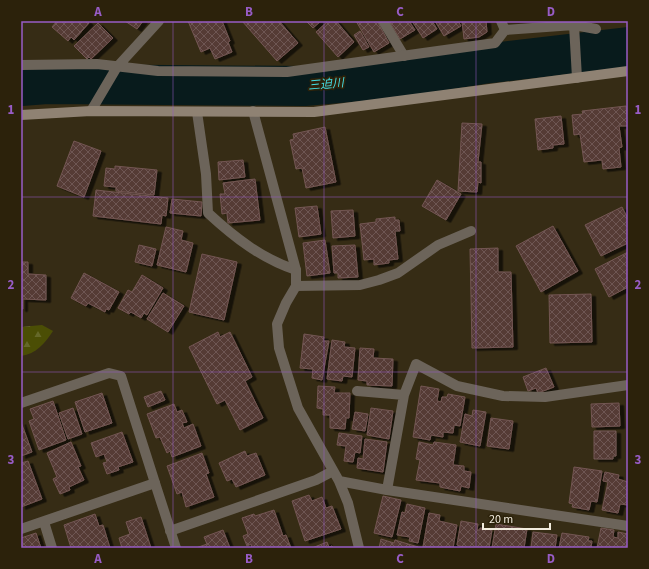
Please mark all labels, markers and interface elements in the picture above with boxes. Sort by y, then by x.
text: A [93,3,102,21]
text: B [245,3,253,21]
text: C [396,3,404,21]
text: D [547,3,555,21]
water label: 三迫川 [307,74,347,95]
text: 1 [8,101,15,119]
text: 1 [635,101,642,119]
text: 2 [8,276,15,294]
text: 2 [635,276,642,294]
text: 3 [8,451,15,469]
text: 3 [635,451,642,469]
scale bar [483,505,550,531]
text: 20 m [489,511,513,528]
text: A [93,550,102,568]
text: B [245,550,253,568]
text: C [396,550,404,568]
text: D [547,550,555,568]

